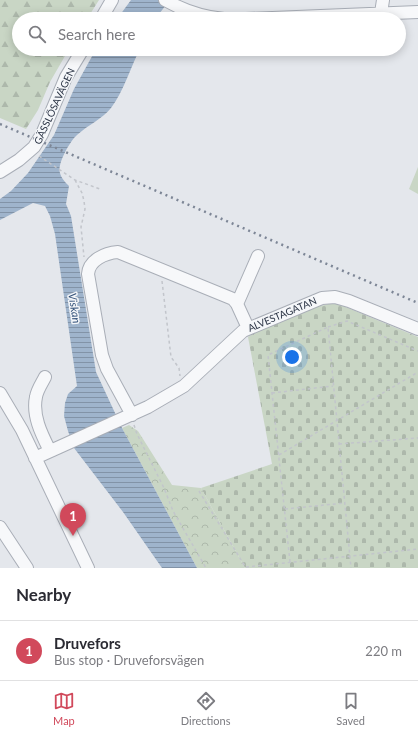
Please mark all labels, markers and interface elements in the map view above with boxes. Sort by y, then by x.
search box [12,12,406,56]
icon: search [26,23,48,45]
text: Search here [58,25,135,43]
street label: GÄSSLÖSAVÄGEN [31,66,77,146]
water label: Viskan [66,292,84,324]
street label: ALVESTAGATAN [246,294,318,334]
your location [282,347,302,367]
pin: 1 [60,503,86,536]
text: Nearby [16,584,71,605]
text: Druvefors [54,634,121,652]
text: 1 [25,643,33,659]
text: 220 m [365,643,402,659]
text: Bus stop · Druveforsvägen [54,652,204,668]
tab: Map [53,690,75,727]
tab: Directions [181,690,230,727]
tab: Saved [336,690,365,727]

